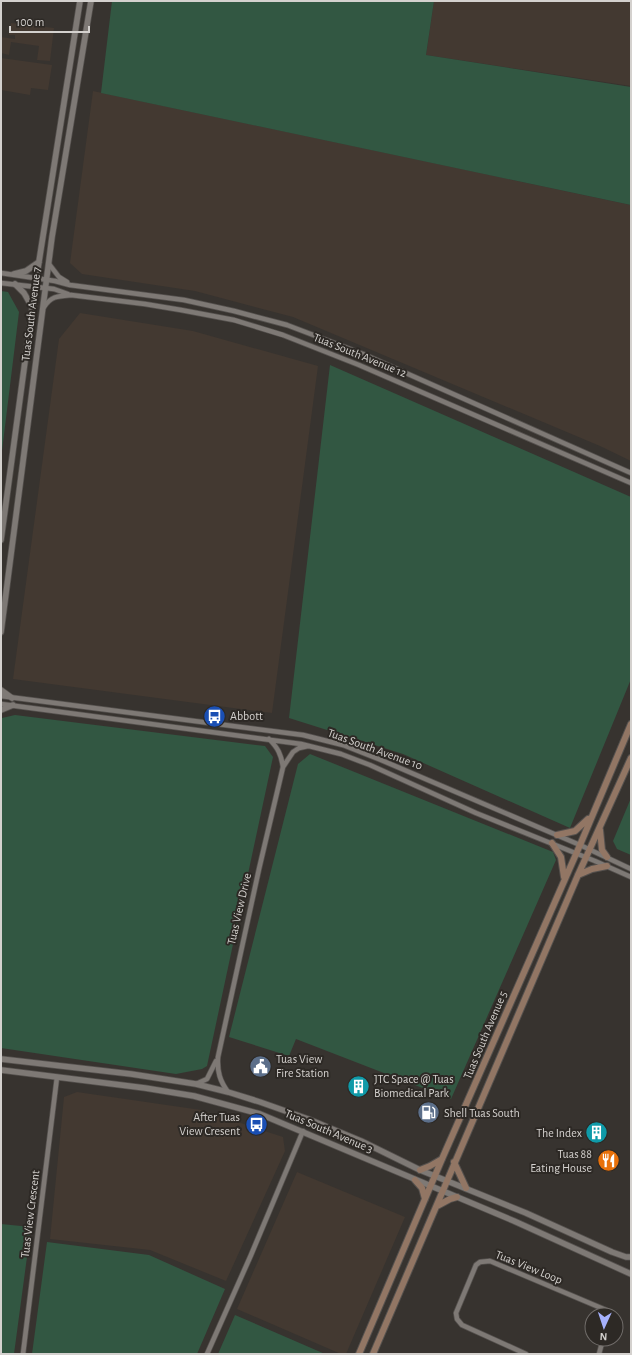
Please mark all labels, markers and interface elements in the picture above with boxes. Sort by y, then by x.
scale bar [10,8,89,34]
text: 100 m [16,16,44,28]
street label: Tuas South Avenue 7 [19,266,43,362]
street label: Tuas South Avenue 12 [312,331,409,379]
bus stop icon: Abbott [202,703,228,729]
place label: Abbott [230,710,263,722]
street label: Tuas South Avenue 10 [326,726,424,772]
street label: Tuas View Drive [225,872,253,946]
street label: Tuas South Avenue 5 [461,989,509,1081]
public building icon: Tuas View Fire Station [248,1053,274,1079]
place label: Tuas View Fire Station [276,1053,329,1079]
building icon: JTC Space @ Tuas Biomedical Park [346,1073,372,1099]
place label: JTC Space @ Tuas Biomedical Park [374,1073,454,1099]
fuel station icon: Shell Tuas South [416,1100,442,1126]
street label: Tuas South Avenue 3 [283,1107,375,1155]
place label: Shell Tuas South [444,1107,520,1119]
place label: After Tuas View Cresent [179,1111,240,1137]
bus stop icon: After Tuas View Cresent [243,1111,269,1137]
building icon: The Index [584,1120,610,1146]
place label: The Index [536,1127,582,1139]
place label: Tuas 88 Eating House [530,1148,592,1174]
restaurant icon: Tuas 88 Eating House [595,1148,621,1174]
street label: Tuas View Crescent [19,1169,41,1259]
street label: Tuas View Loop [494,1248,564,1286]
north arrow [584,1307,624,1347]
text: N [599,1331,608,1342]

